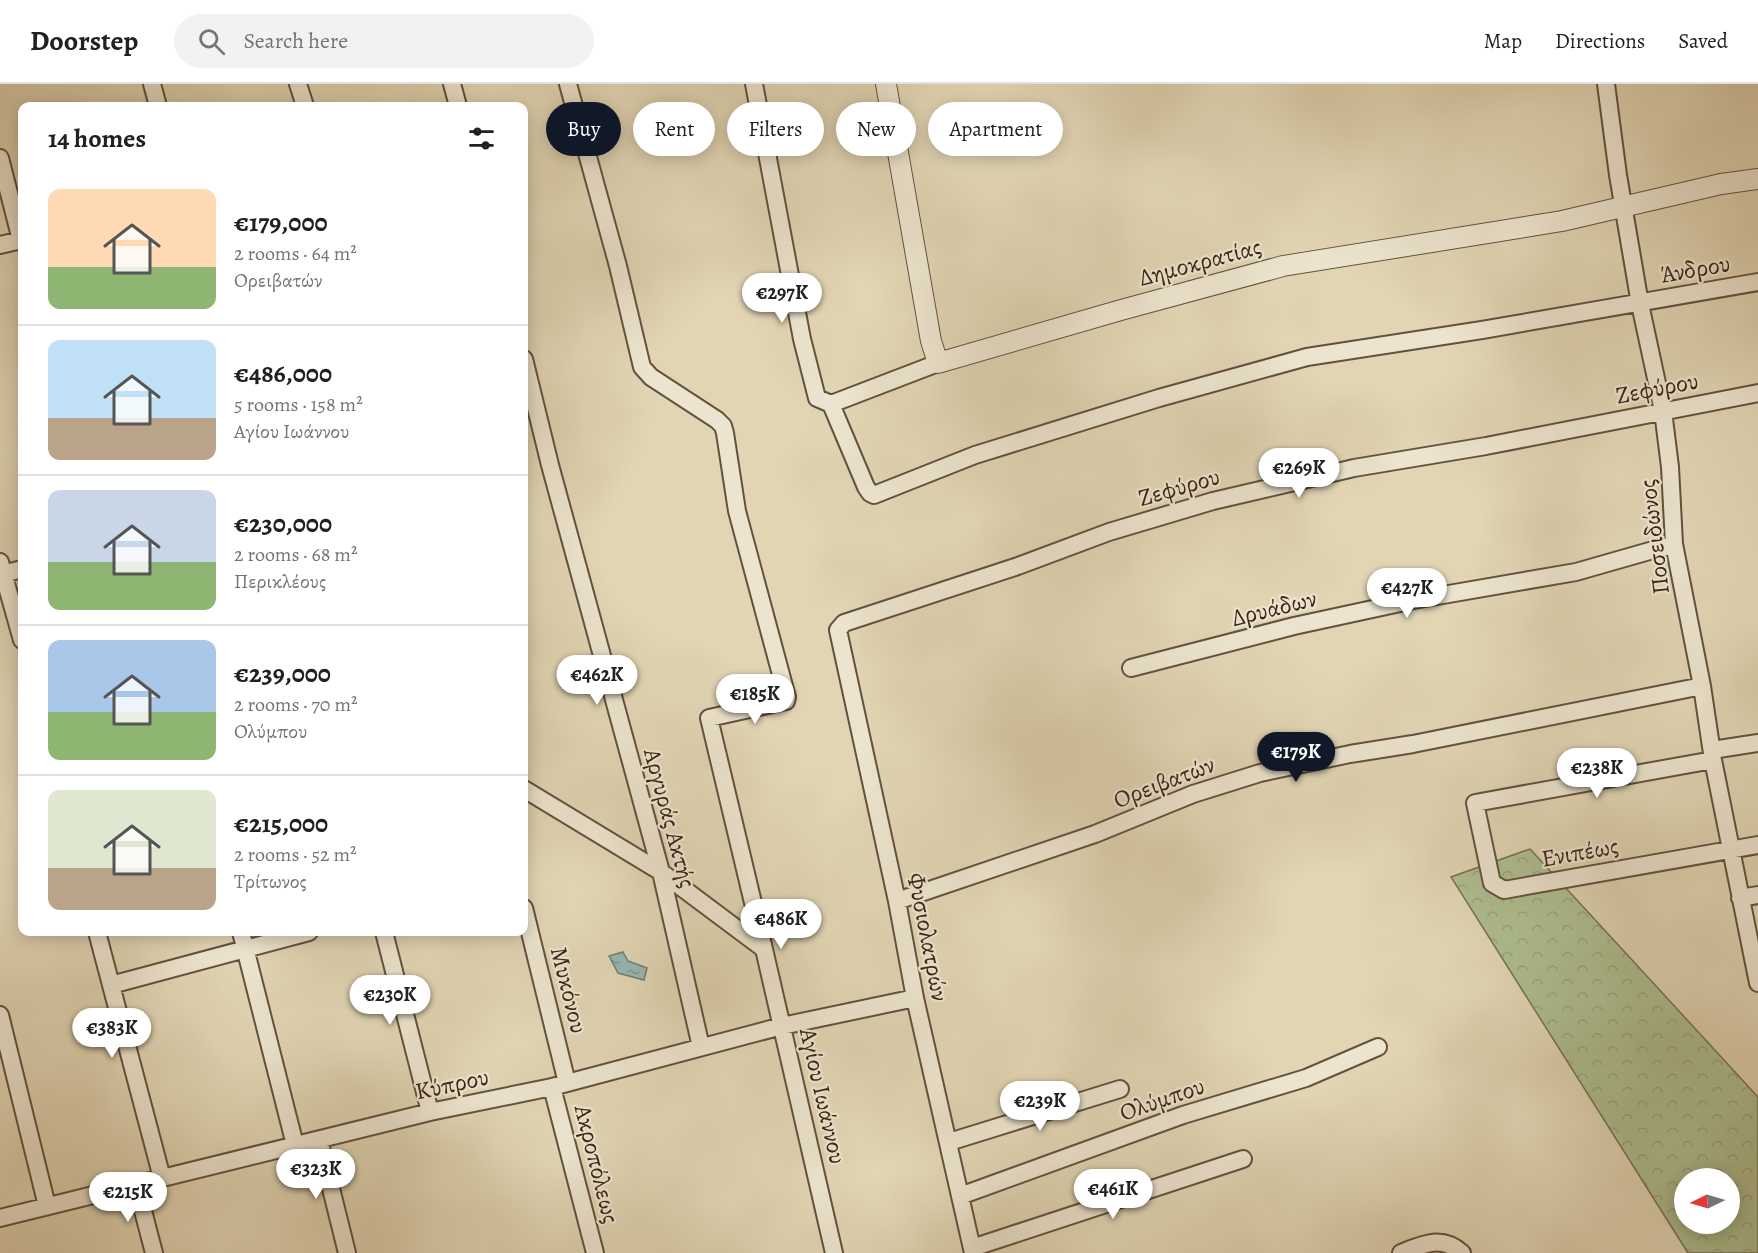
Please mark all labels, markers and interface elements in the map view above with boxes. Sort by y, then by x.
search box [174,14,594,68]
text: Doorstep [30,22,138,60]
icon: search [195,25,228,58]
text: Search here [243,26,348,56]
text: Map [1484,27,1522,55]
text: Directions [1555,27,1645,55]
text: Saved [1678,27,1728,55]
chip: Buy [546,102,621,156]
chip: Rent [633,102,715,156]
chip: Filters [727,102,824,156]
chip: New [836,102,916,156]
chip: Apartment [928,102,1063,156]
text: 14 homes [48,121,146,156]
icon: filters [465,122,498,155]
text: €179,000 [234,205,328,240]
icon: home [96,213,168,285]
street label: Δημοκρατίας [1135,230,1265,294]
text: 2 rooms · 64 m² [234,240,357,267]
street label: Άνδρου [1657,247,1733,291]
text: Ορειβατών [234,267,322,294]
pin: €297K [740,273,824,324]
text: €297K [756,279,808,306]
text: €486,000 [234,356,332,391]
icon: home [96,364,168,436]
street label: Ζεφύρου [1613,364,1701,412]
text: 5 rooms · 158 m² [234,391,363,418]
text: Αγίου Ιωάννου [234,418,349,445]
pin: €269K [1257,448,1341,499]
text: €269K [1273,454,1325,481]
street label: Ζεφύρου [1134,460,1224,514]
street label: Ποσειδώνος [1631,478,1677,596]
text: €230,000 [234,506,332,541]
icon: home [96,514,168,586]
text: 2 rooms · 68 m² [234,541,358,568]
text: Περικλέους [234,568,326,595]
pin: €427K [1365,568,1449,619]
text: €427K [1381,574,1433,601]
street label: Δρυάδων [1228,582,1320,634]
pin: €462K [555,655,639,706]
text: €239,000 [234,656,331,691]
text: €462K [570,661,624,688]
icon: home [96,664,168,736]
pin: €185K [713,674,797,725]
text: €185K [730,680,780,707]
text: 2 rooms · 70 m² [234,691,358,718]
text: Ολύμπου [234,718,307,745]
pin: €179K [1254,732,1338,783]
text: €179K [1271,738,1321,765]
street label: Αργυράς Ακτής [636,744,704,891]
street label: Ορειβατών [1109,748,1219,816]
pin: €238K [1555,748,1639,799]
text: €238K [1571,754,1623,781]
text: €215,000 [234,806,328,841]
icon: home [96,814,168,886]
street label: Ενιπέως [1539,829,1621,875]
text: 2 rooms · 52 m² [234,841,357,868]
text: Τρίτωνος [234,868,307,895]
street label: Φυσιολατρών [900,870,956,1004]
pin: €486K [739,899,823,950]
text: €486K [755,905,807,932]
street label: Μυκόνου [543,943,595,1037]
pin: €230K [348,975,432,1026]
text: €230K [364,981,416,1008]
pin: €383K [70,1008,154,1059]
text: €383K [86,1014,138,1041]
street label: Αγίου Ιωάννου [792,1024,854,1167]
street label: Κύπρου [412,1061,492,1107]
street label: Ολύμπου [1115,1070,1209,1128]
pin: €239K [998,1081,1082,1132]
text: €239K [1014,1087,1066,1114]
street label: Ακροπόλεως [567,1100,627,1227]
pin: €323K [274,1149,358,1200]
text: €323K [290,1155,342,1182]
north arrow [1674,1168,1740,1234]
map controls [1674,1168,1740,1234]
pin: €461K [1071,1169,1155,1220]
pin: €215K [86,1172,170,1223]
text: €461K [1088,1175,1138,1202]
text: €215K [103,1178,153,1205]

